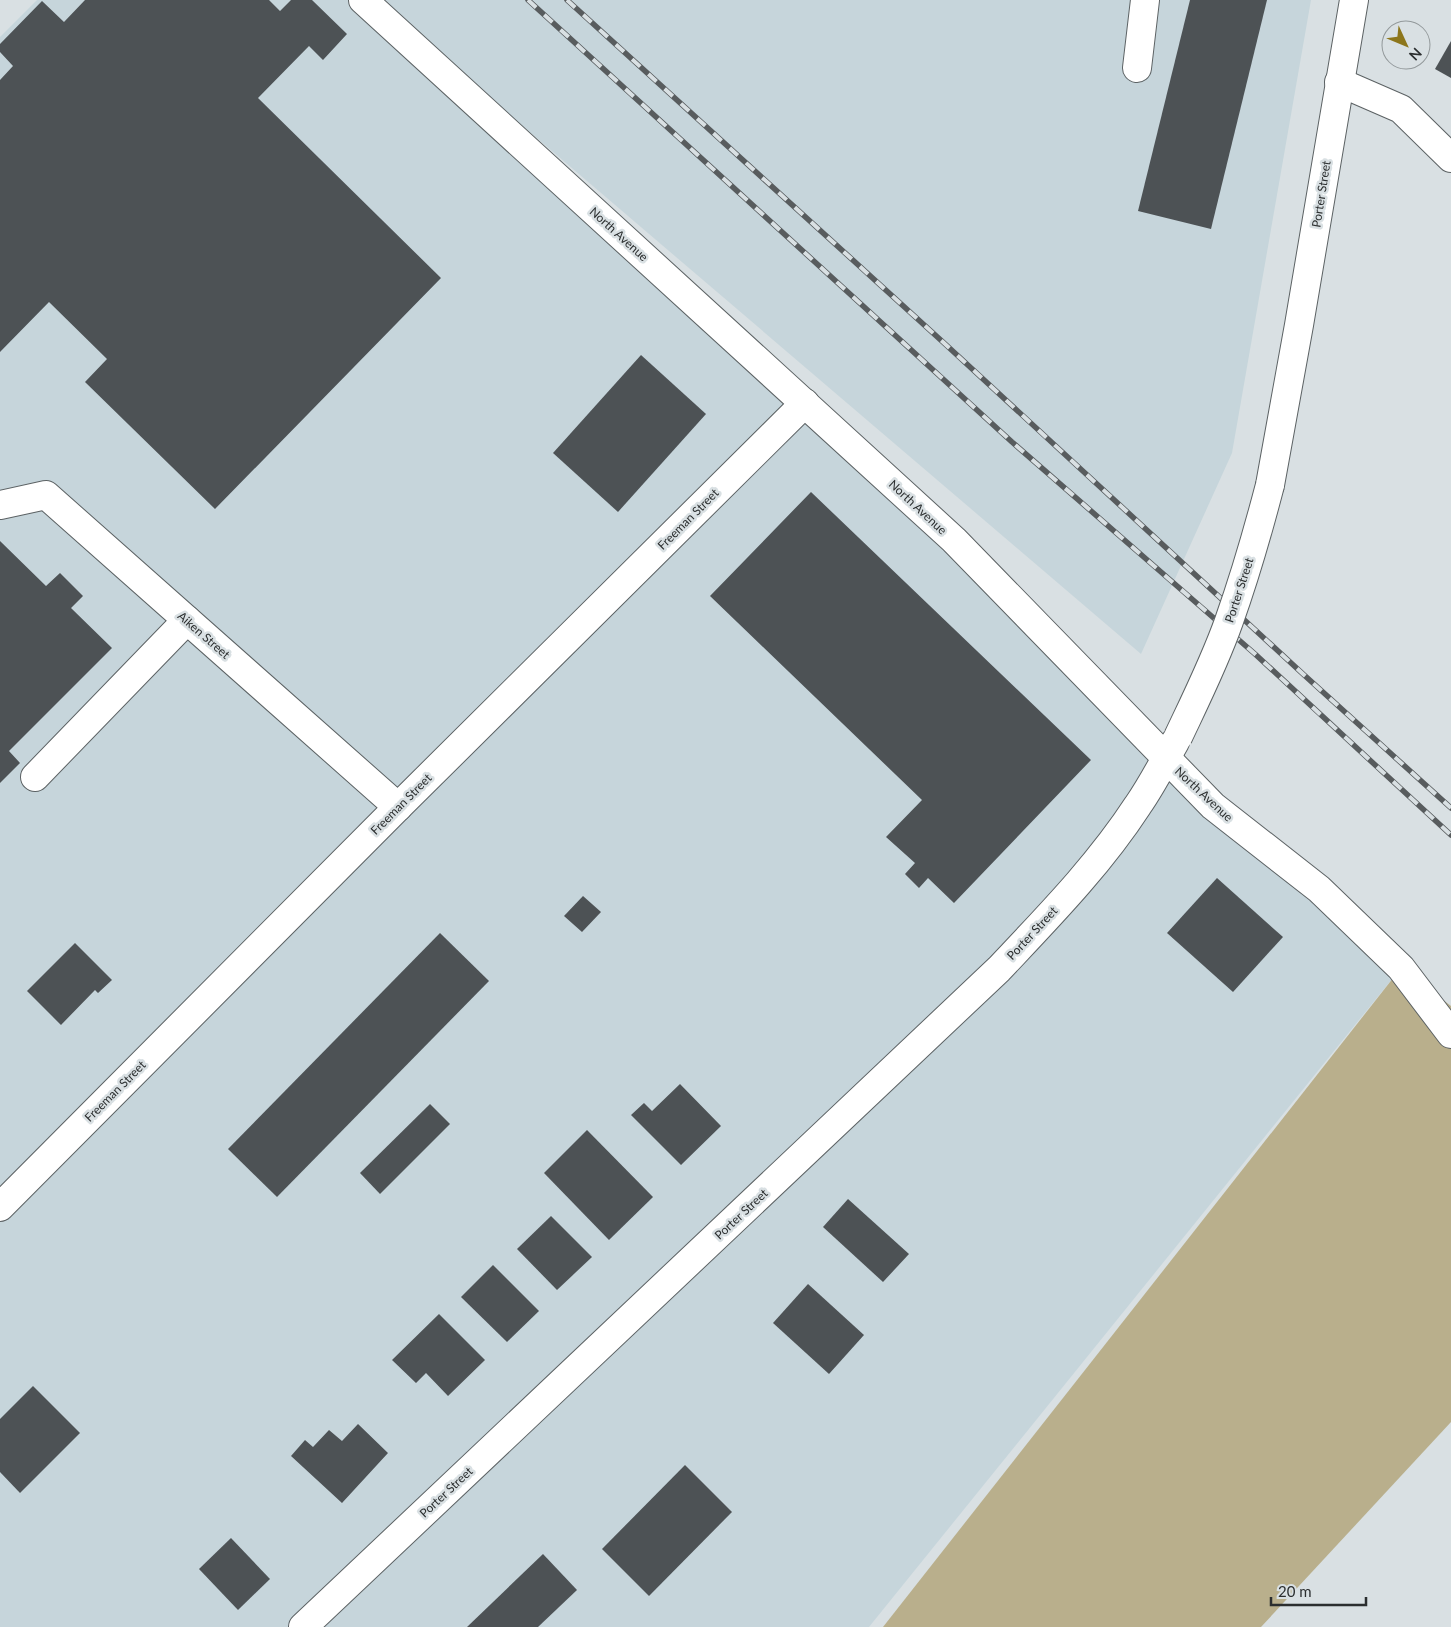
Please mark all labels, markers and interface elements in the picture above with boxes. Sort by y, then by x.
north arrow [1381,20,1431,70]
text: N [1406,45,1426,64]
street label: Porter Street [1308,159,1334,228]
street label: North Avenue [587,204,651,264]
street label: North Avenue [886,476,950,538]
street label: Freeman Street [654,485,722,553]
street label: Porter Street [1221,555,1257,624]
street label: Aiken Street [175,608,234,662]
street label: North Avenue [1172,763,1236,825]
street label: Freeman Street [367,770,435,838]
street label: Porter Street [1004,903,1061,963]
street label: Freeman Street [81,1057,149,1125]
street label: Porter Street [711,1185,771,1242]
street label: Porter Street [416,1463,476,1520]
scale bar [1271,1574,1366,1606]
text: 20 m [1278,1582,1312,1600]

